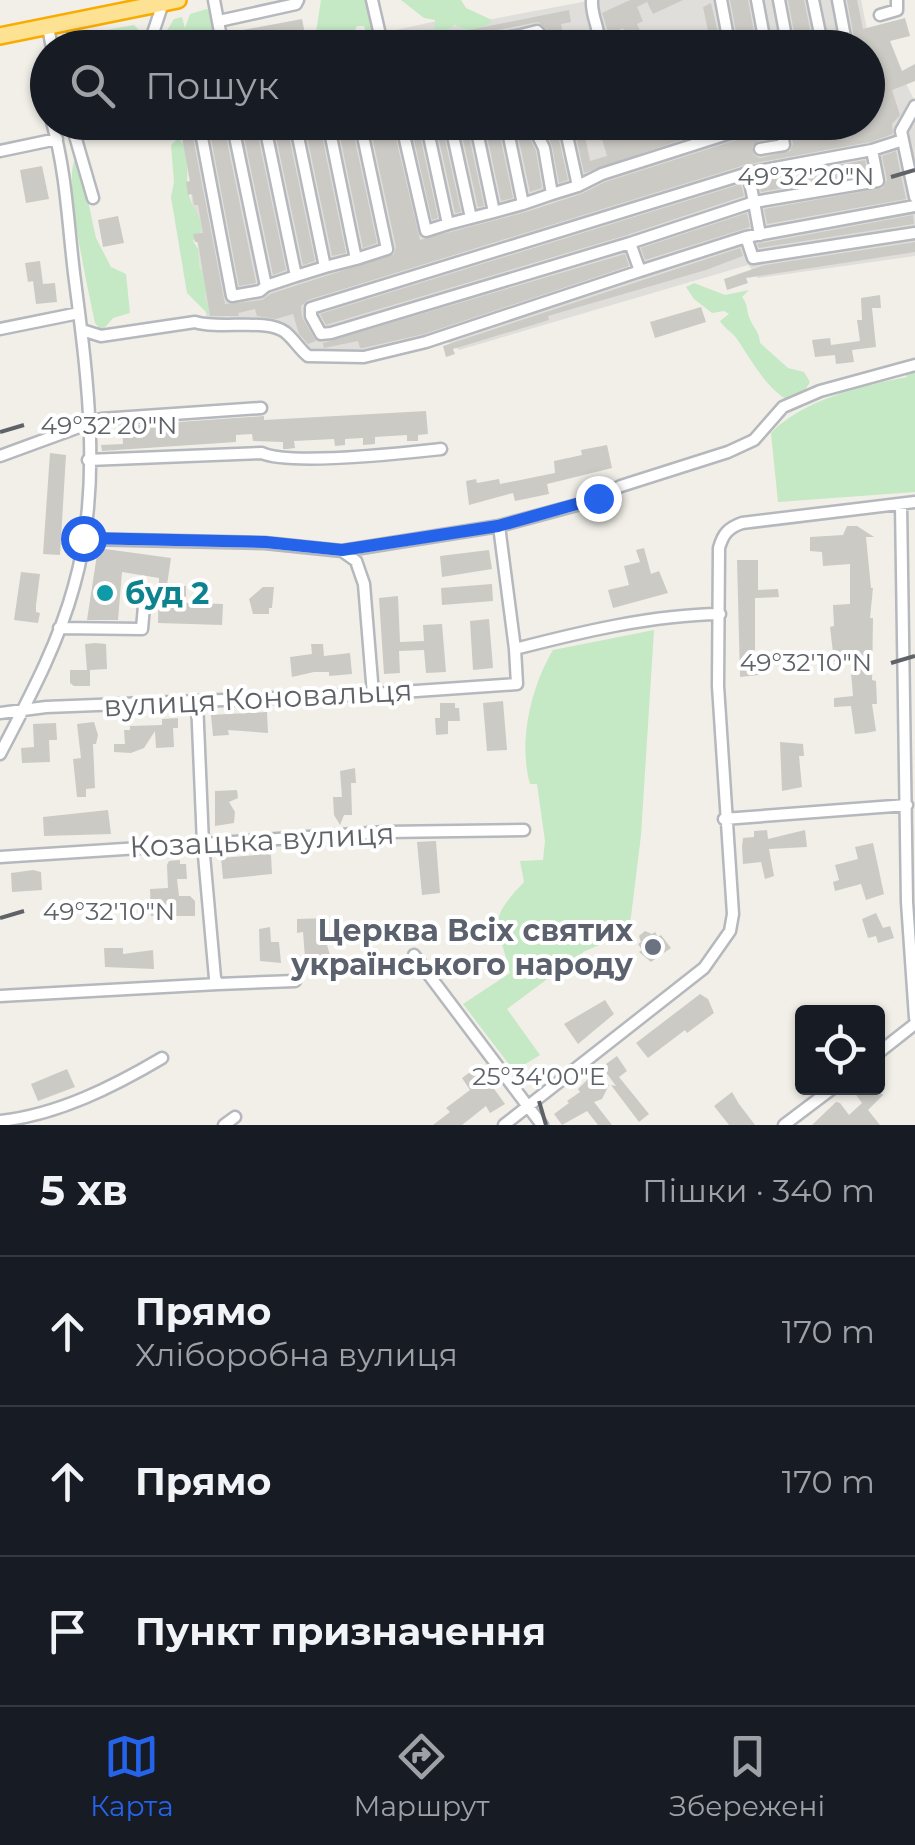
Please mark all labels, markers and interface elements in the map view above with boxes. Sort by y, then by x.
search box [30,30,885,140]
icon: search [65,58,120,113]
text: Пошук [145,62,279,109]
text: 49°32'20"N [738,161,874,191]
text: 49°32'20"N [41,410,177,440]
route end [576,476,622,522]
route start [61,516,107,562]
place label: буд 2 [125,575,209,612]
marker: буд 2 [94,582,116,604]
text: 49°32'10"N [740,647,872,677]
street label: вулиця Коновальця [103,671,413,725]
street label: Козацька вулиця [129,815,395,865]
text: 49°32'10"N [43,896,175,926]
place label: Церква Всіх святих українського народу [290,912,634,983]
marker: Церква Всіх святих українського народу [642,936,664,958]
map controls [795,1005,885,1095]
button: locate [795,1005,885,1095]
text: 25°34'00"E [472,1061,606,1091]
text: 5 хв [40,1164,128,1216]
text: Пішки · 340 m [642,1171,875,1210]
text: Прямо [135,1288,271,1335]
icon: ahead [40,1304,95,1359]
text: 170 m [782,1312,875,1351]
text: Хліборобна вулиця [135,1335,458,1374]
icon: ahead [40,1454,95,1509]
text: Прямо [135,1458,271,1505]
text: 170 m [782,1462,875,1501]
icon: arrive [40,1604,95,1659]
text: Пункт призначення [135,1608,546,1655]
tab: Карта [90,1729,174,1823]
tab: Маршрут [353,1729,490,1823]
tab: Збережені [669,1729,825,1823]

